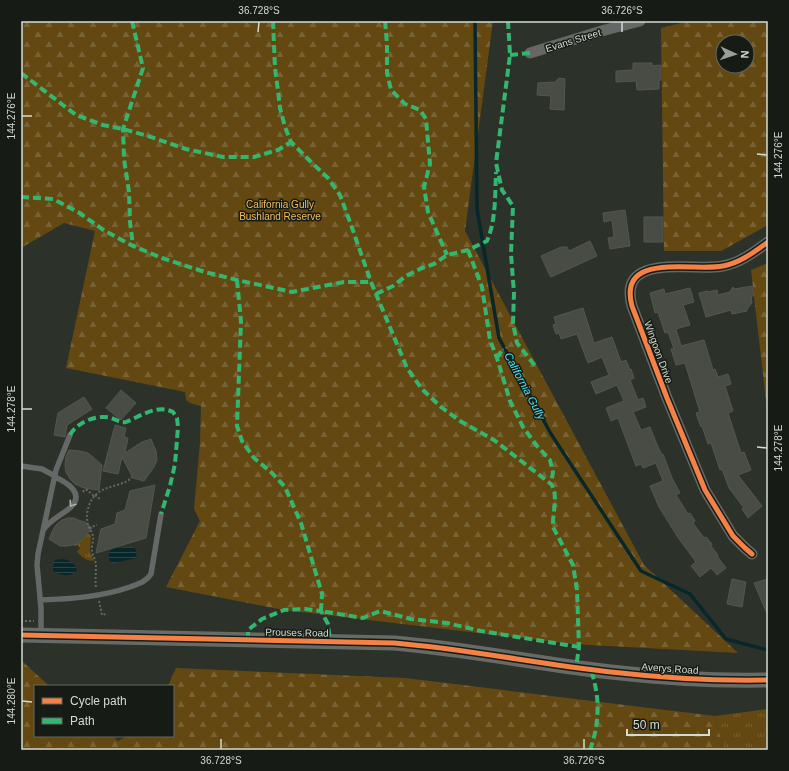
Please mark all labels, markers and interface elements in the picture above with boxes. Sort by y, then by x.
text: 36.728°S [238,5,280,16]
text: 36.726°S [601,5,643,16]
street label: Evans Street [544,27,602,54]
north arrow [715,34,755,74]
text: N [739,50,751,59]
text: 144.276°E [6,92,17,139]
text: 144.276°E [773,131,784,178]
park label: California Gully Bushland Reserve [239,199,321,222]
street label: Wingoon Drive [642,319,675,385]
water label: California Gully [502,350,549,423]
text: 144.278°E [6,385,17,432]
text: 144.278°E [773,424,784,471]
one-way arrow [70,499,77,506]
street label: Prouses Road [265,626,329,639]
street label: Averys Road [641,661,699,676]
text: 144.280°E [6,677,17,724]
legend [34,685,174,737]
text: Cycle path [70,694,127,708]
scale bar [627,711,709,737]
text: Path [70,714,95,728]
text: 50 m [633,718,660,732]
text: 36.728°S [200,755,242,766]
text: 36.726°S [563,755,605,766]

